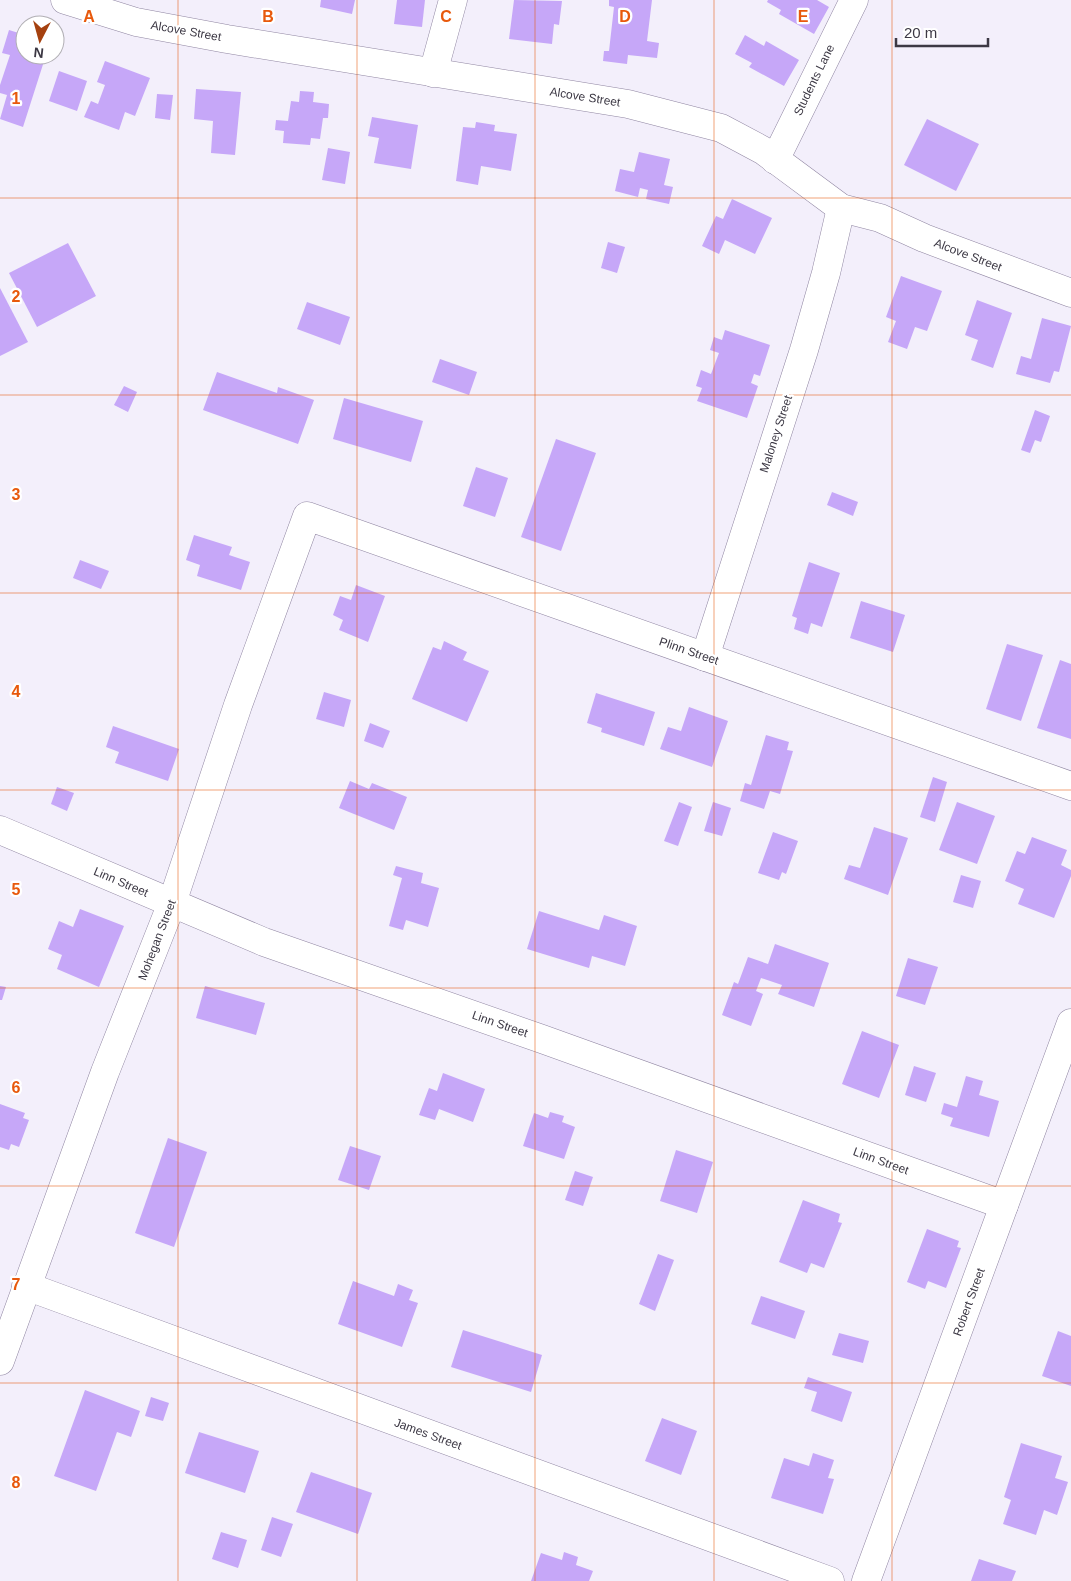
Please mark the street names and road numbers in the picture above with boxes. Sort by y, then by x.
street label: Alcove Street [150,18,223,44]
street label: Students Lane [791,42,837,118]
street label: Alcove Street [549,85,622,110]
street label: Alcove Street [932,236,1004,275]
street label: Maloney Street [757,393,795,475]
street label: Plinn Street [657,634,721,668]
street label: Linn Street [92,864,151,900]
street label: Mohegan Street [135,897,179,982]
street label: Linn Street [470,1008,530,1040]
street label: Linn Street [851,1144,911,1178]
street label: Robert Street [950,1265,988,1338]
street label: James Street [392,1415,464,1453]

